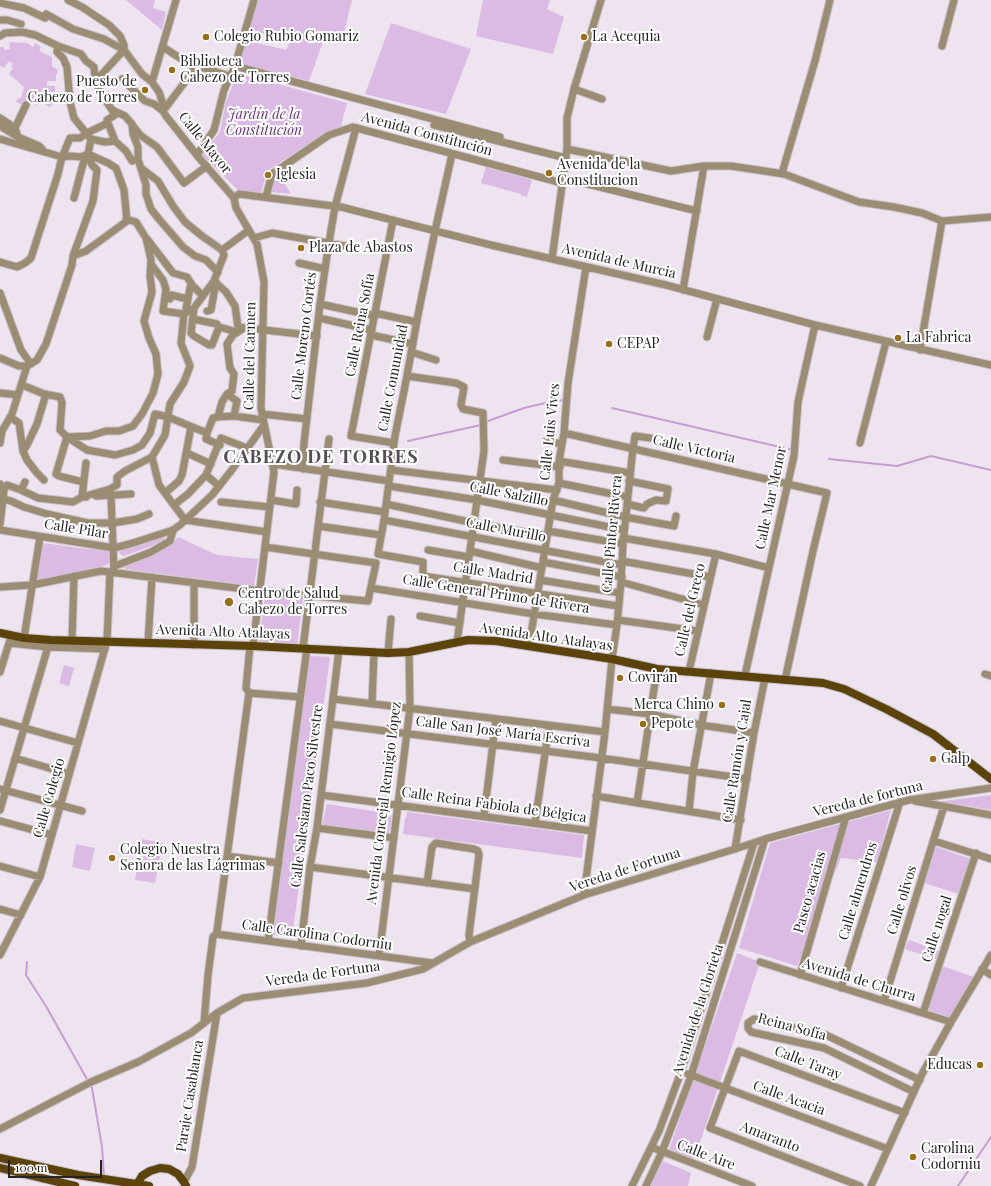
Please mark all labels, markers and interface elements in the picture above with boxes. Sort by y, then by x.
place label: Colegio Rubio Gomariz [214,29,359,45]
place label: La Acequia [592,29,660,45]
marker: Colegio Rubio Gomariz [201,32,211,42]
marker: La Acequia [579,32,589,42]
place label: Biblioteca Cabezo de Torres [180,54,289,86]
marker: Biblioteca Cabezo de Torres [167,65,177,75]
place label: Puesto de Cabezo de Torres [28,74,137,106]
marker: Puesto de Cabezo de Torres [140,85,150,95]
park label: Jardín de la Constitución [226,107,302,140]
street label: Avenida Constitución [360,108,494,160]
street label: Calle Mayor [175,109,235,177]
place label: Avenida de la Constitucion [557,157,640,190]
place label: Iglesia [276,167,316,183]
marker: Avenida de la Constitucion [544,168,554,178]
marker: Iglesia [263,170,273,180]
place label: Plaza de Abastos [309,240,413,256]
street label: Avenida de Murcia [560,240,678,282]
marker: Plaza de Abastos [296,243,306,253]
street label: Calle Moreno Cortés [288,271,320,401]
street label: Calle Reina Sofía [342,272,378,378]
street label: Calle del Carmen [241,302,259,410]
street label: Calle Comunidad [374,323,412,433]
place label: La Fabrica [906,330,971,346]
marker: La Fabrica [893,333,903,343]
place label: CEPAP [617,336,660,352]
marker: CEPAP [604,339,614,349]
street label: Calle Luis Vives [537,382,563,482]
street label: Calle Victoria [651,431,737,467]
street label: Calle Mar Menor [752,445,790,551]
district label: CABEZO DE TORRES [223,446,419,468]
street label: Calle Pintor Rivera [598,474,626,594]
street label: Calle Salzillo [468,478,550,510]
street label: Calle Murillo [465,514,547,546]
street label: Calle Pilar [43,516,109,542]
street label: Calle Madrid [452,558,534,588]
street label: Calle del Greco [671,562,709,658]
street label: Calle General Primo de Rivera [401,571,591,617]
place label: Centro de Salud Cabezo de Torres [238,586,347,618]
marker: Centro de Salud Cabezo de Torres [223,596,235,608]
street label: Avenida Alto Atalayas [478,619,614,655]
street label: Avenida Alto Atalayas [156,621,290,643]
place label: Covirán [628,670,678,686]
marker: Covirán [615,673,625,683]
place label: Merca Chino [634,697,714,713]
street label: Calle Ramón y Cajal [719,698,755,824]
street label: Avenida Concejal Remigio López [363,700,405,906]
marker: Merca Chino [717,700,727,710]
street label: Calle Salesiano Paco Silvestre [287,704,327,888]
street label: Calle San José María Escriva [415,713,591,751]
place label: Pepote [651,716,694,732]
marker: Pepote [638,719,648,729]
place label: Galp [941,751,970,767]
marker: Galp [928,754,938,764]
street label: Calle Colegio [30,756,68,840]
street label: Vereda de fortuna [812,777,924,821]
street label: Calle Reina Fabiola de Bélgica [400,784,588,826]
street label: Calle almendros [835,840,881,942]
place label: Colegio Nuestra Señora de las Lágrimas [120,842,265,874]
street label: Vereda de Fortuna [568,844,682,896]
street label: Paseo acacias [790,849,830,935]
marker: Colegio Nuestra Señora de las Lágrimas [107,853,117,863]
street label: Calle olivos [884,863,920,937]
street label: Calle nogal [918,893,956,965]
street label: Calle Carolina Codorniu [241,916,393,954]
street label: Avenida de la Glorieta [669,942,727,1078]
street label: Avenida de Churra [800,955,918,1005]
street label: Vereda de Fortuna [265,958,381,990]
street label: Reina Sofía [756,1010,828,1044]
street label: Paraje Casablanca [173,1039,207,1153]
street label: Calle Taray [772,1042,844,1084]
place label: Educas [927,1057,972,1073]
marker: Educas [975,1060,985,1070]
street label: Calle Acacia [751,1077,827,1119]
street label: Amaranto [738,1118,802,1156]
street label: Calle Aire [675,1136,737,1174]
place label: Carolina Codorniu [921,1141,981,1174]
scale bar [10,1152,104,1178]
marker: Carolina Codorniu [908,1152,918,1162]
text: 100 m [15,1159,47,1175]

